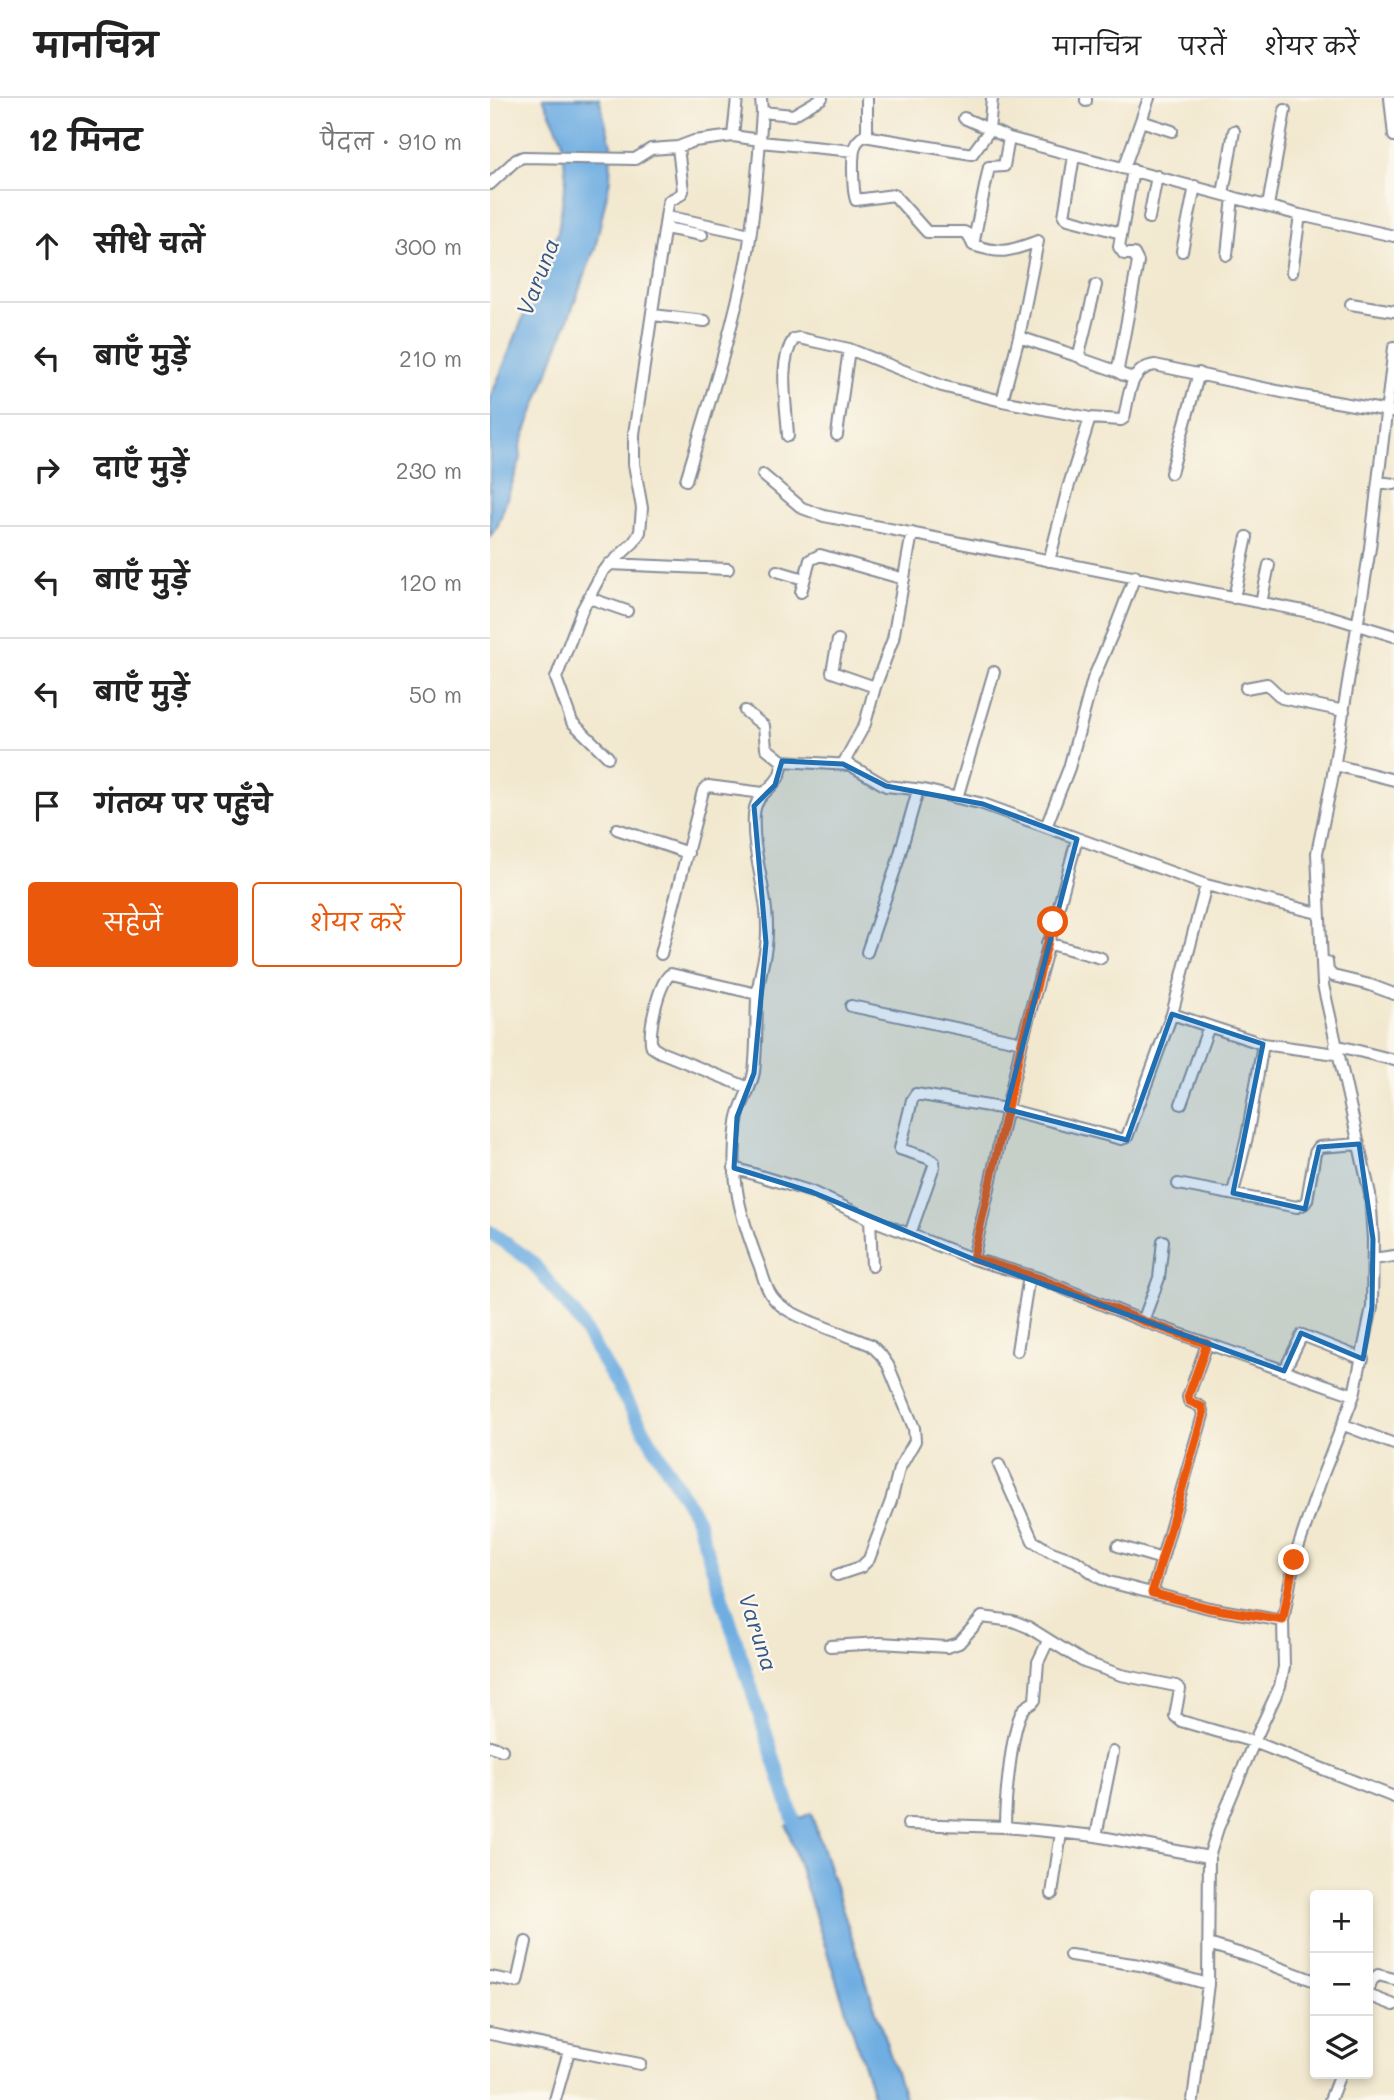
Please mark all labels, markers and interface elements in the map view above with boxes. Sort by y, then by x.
text: मानचित्र [35,22,158,65]
text: मानचित्र [1053,30,1141,61]
text: परतें [1179,30,1226,61]
text: शेयर करें [1264,30,1359,61]
text: 12 मिनट [28,119,142,159]
text: पैदल · 910 m [320,126,462,156]
text: सीधे चलें [95,226,204,260]
icon: ahead [28,227,66,265]
text: 300 m [394,231,462,261]
water label: Varuna [509,233,566,320]
text: बाएँ मुड़ें [95,338,189,372]
icon: left [28,339,66,377]
text: 210 m [399,343,462,373]
text: दाएँ मुड़ें [95,450,188,484]
icon: right [28,451,66,489]
text: 230 m [396,455,462,485]
text: बाएँ मुड़ें [95,562,189,596]
icon: left [28,563,66,601]
text: 120 m [399,567,462,597]
text: बाएँ मुड़ें [95,674,189,708]
icon: left [28,675,66,713]
text: 50 m [409,679,462,709]
text: गंतव्य पर पहुँचे [95,786,272,820]
icon: arrive [28,787,66,825]
button: सहेजें [28,882,238,967]
button: शेयर करें [252,882,462,967]
route start [1037,906,1068,937]
route end [1278,1544,1309,1575]
water label: Varuna [732,1589,786,1675]
map controls [1310,1890,1373,2079]
button: + [1310,1890,1373,1953]
button: − [1310,1953,1373,2016]
button: layers [1310,2016,1373,2079]

